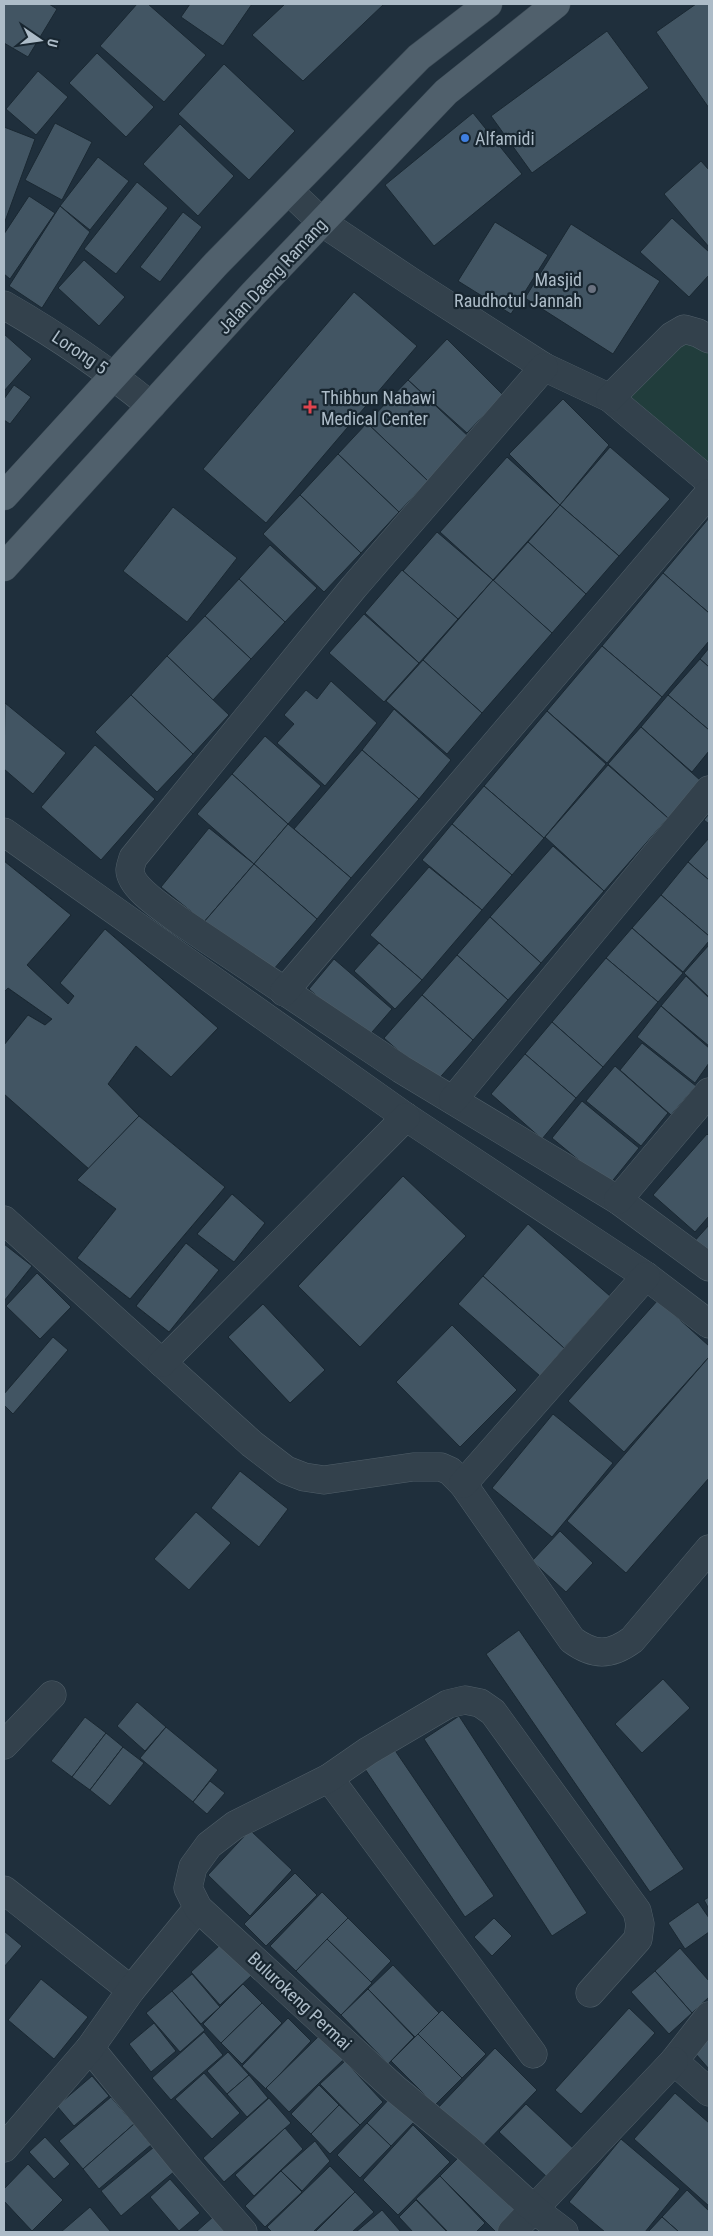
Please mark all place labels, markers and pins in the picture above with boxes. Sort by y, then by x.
place label: Alfamidi [475,128,535,149]
marker: Alfamidi [459,132,471,144]
place label: Masjid Raudhotul Jannah [454,269,582,311]
marker: Masjid Raudhotul Jannah [586,283,598,295]
place label: Thibbun Nabawi Medical Center [321,387,436,429]
marker: Thibbun Nabawi Medical Center [303,400,317,414]

